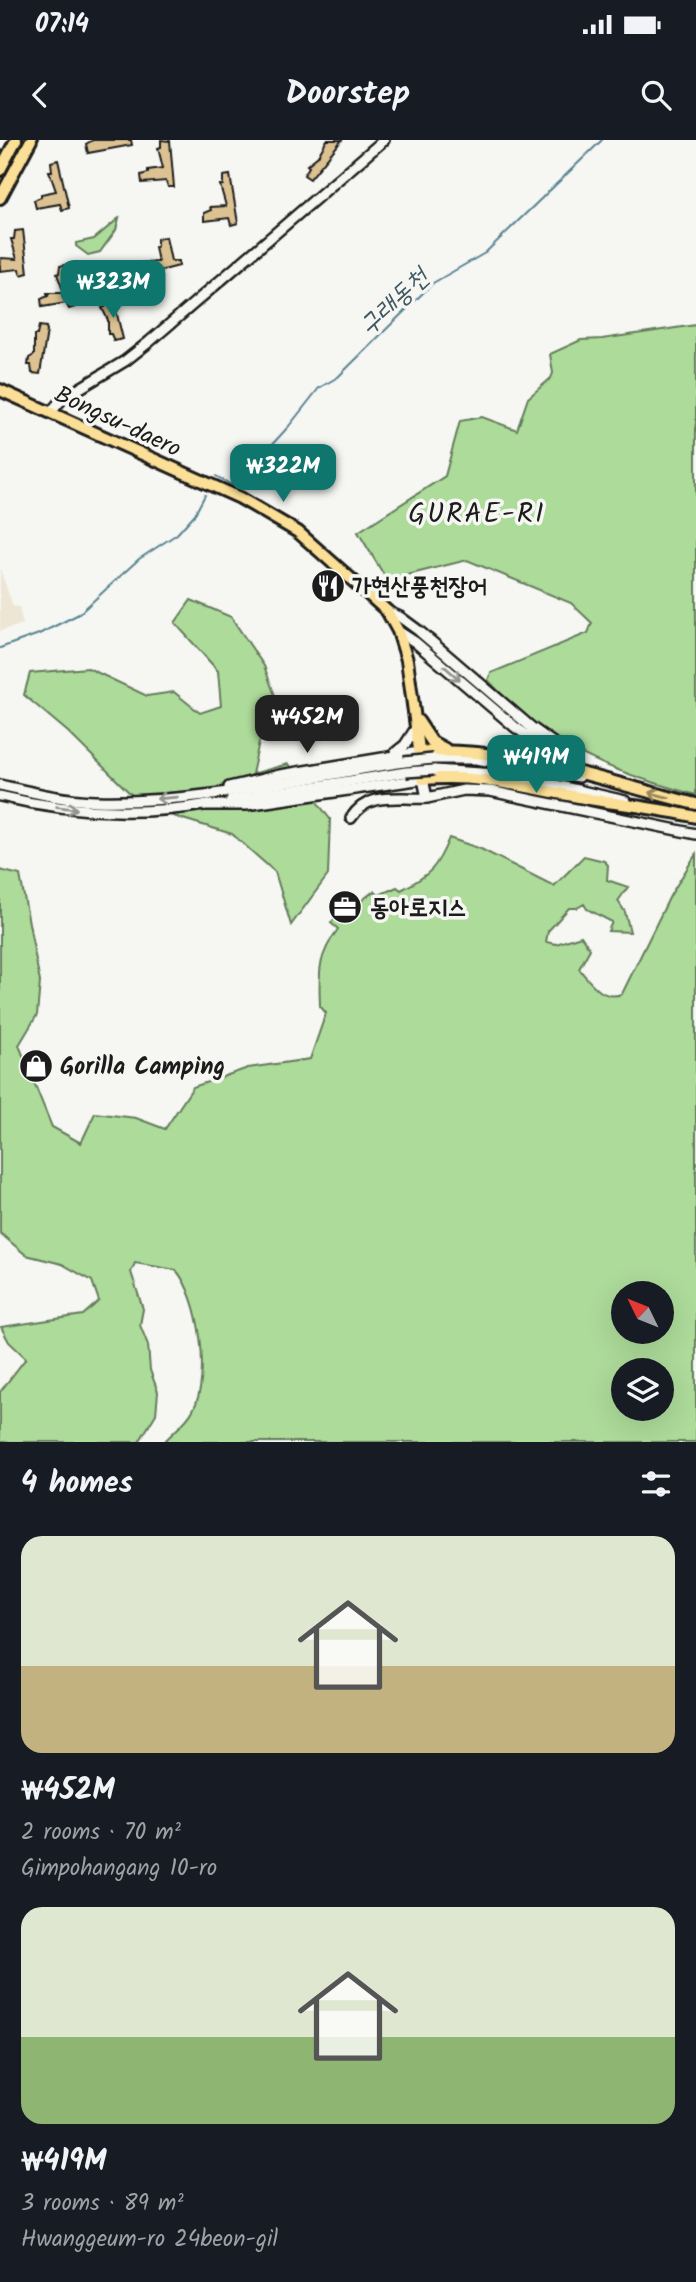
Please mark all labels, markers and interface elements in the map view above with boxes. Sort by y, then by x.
text: 07:14 [35,4,89,46]
text: Doorstep [286,69,410,120]
icon: back [21,76,59,114]
icon: search [637,76,675,114]
water label: 구래동천 [349,256,442,346]
pin: ₩323M [64,260,162,320]
text: ₩323M [76,265,150,301]
street label: Bongsu-daero [48,376,187,469]
pin: ₩322M [234,444,332,504]
text: ₩322M [246,449,320,485]
district label: GURAE-RI [408,492,546,537]
restaurant icon: 가현산풍천장어 [309,567,347,605]
place label: 가현산풍천장어 [352,568,487,607]
one-way arrow [442,665,460,681]
pin: ₩452M [258,696,356,755]
text: ₩452M [271,700,343,736]
pin: ₩419M [487,736,585,795]
text: ₩419M [503,740,569,776]
one-way arrow [648,788,671,801]
one-way arrow [156,792,179,805]
one-way arrow [55,802,78,815]
office icon: 동아로지스 [326,888,364,926]
place label: 동아로지스 [370,889,467,928]
shop icon: Gorilla Camping [17,1047,55,1085]
place label: Gorilla Camping [60,1048,225,1087]
north arrow [611,1281,674,1344]
map controls [611,1281,674,1421]
button: layers [611,1358,674,1421]
text: 4 homes [21,1460,133,1508]
icon: filters [637,1465,675,1503]
icon: home [285,1582,411,1708]
text: ₩452M [21,1767,115,1815]
text: 2 rooms · 70 m² [21,1815,181,1851]
text: Gimpohangang 10-ro [21,1851,217,1887]
icon: home [285,1953,411,2079]
text: ₩419M [21,2138,107,2186]
text: 3 rooms · 89 m² [21,2186,184,2222]
text: Hwanggeum-ro 24beon-gil [21,2222,278,2258]

